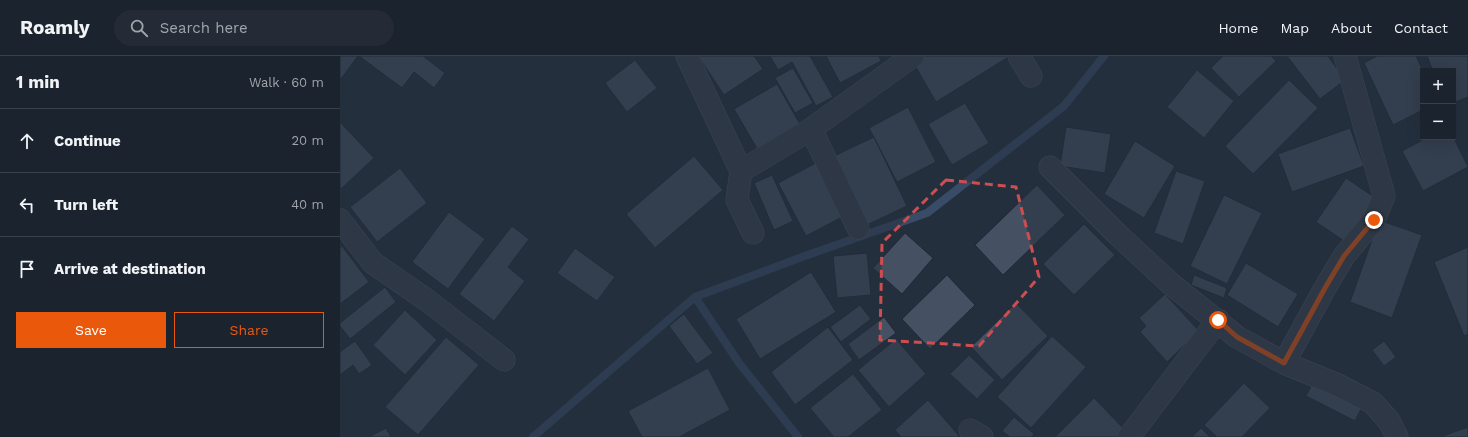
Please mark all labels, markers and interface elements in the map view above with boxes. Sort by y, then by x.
search box [114,10,394,46]
text: Roamly [20,16,90,39]
icon: search [128,17,150,39]
text: Search here [160,19,248,37]
text: Home [1218,20,1258,36]
text: Map [1280,20,1309,36]
text: About [1331,20,1372,36]
text: Contact [1394,20,1448,36]
map controls [1420,68,1456,140]
button: + [1420,68,1456,104]
text: 1 min [16,72,60,92]
text: Walk · 60 m [249,75,324,90]
button: − [1420,104,1456,140]
icon: ahead [16,130,38,152]
text: Continue [54,132,121,150]
text: 20 m [292,133,324,148]
icon: left [16,194,38,216]
text: Turn left [54,196,118,214]
text: 40 m [291,197,324,212]
route end [1365,211,1383,229]
icon: arrive [16,258,38,280]
text: Arrive at destination [54,260,206,278]
route start [1209,311,1227,329]
button: Save [16,312,166,348]
button: Share [174,312,324,348]

